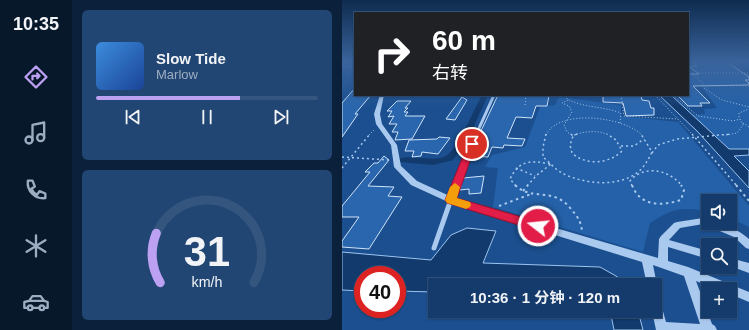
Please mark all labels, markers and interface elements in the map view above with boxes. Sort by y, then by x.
text: 10:35 [13,14,59,34]
text: 60 m [432,25,496,56]
icon: right [366,28,418,80]
text: Slow Tide [156,50,226,67]
icon: directions [22,63,50,91]
text: 右转 [432,63,468,83]
text: Marlow [156,67,198,82]
icon: previous [122,106,144,128]
icon: pause [196,106,218,128]
icon: next [270,106,292,128]
icon: music [22,119,50,147]
pin [455,127,489,161]
icon: arrive [461,133,483,155]
icon: phone [22,176,50,204]
map controls [701,194,737,318]
button: sound [701,194,737,230]
position arrow [517,205,559,247]
text: 31 [184,228,230,275]
icon: climate [22,232,50,260]
button: search [701,238,737,274]
speed limit sign: 40 [354,266,406,318]
text: km/h [192,274,223,290]
button: + [701,282,737,318]
icon: car [22,288,50,316]
text: 10:36 · 1 分钟 · 120 m [470,289,620,306]

